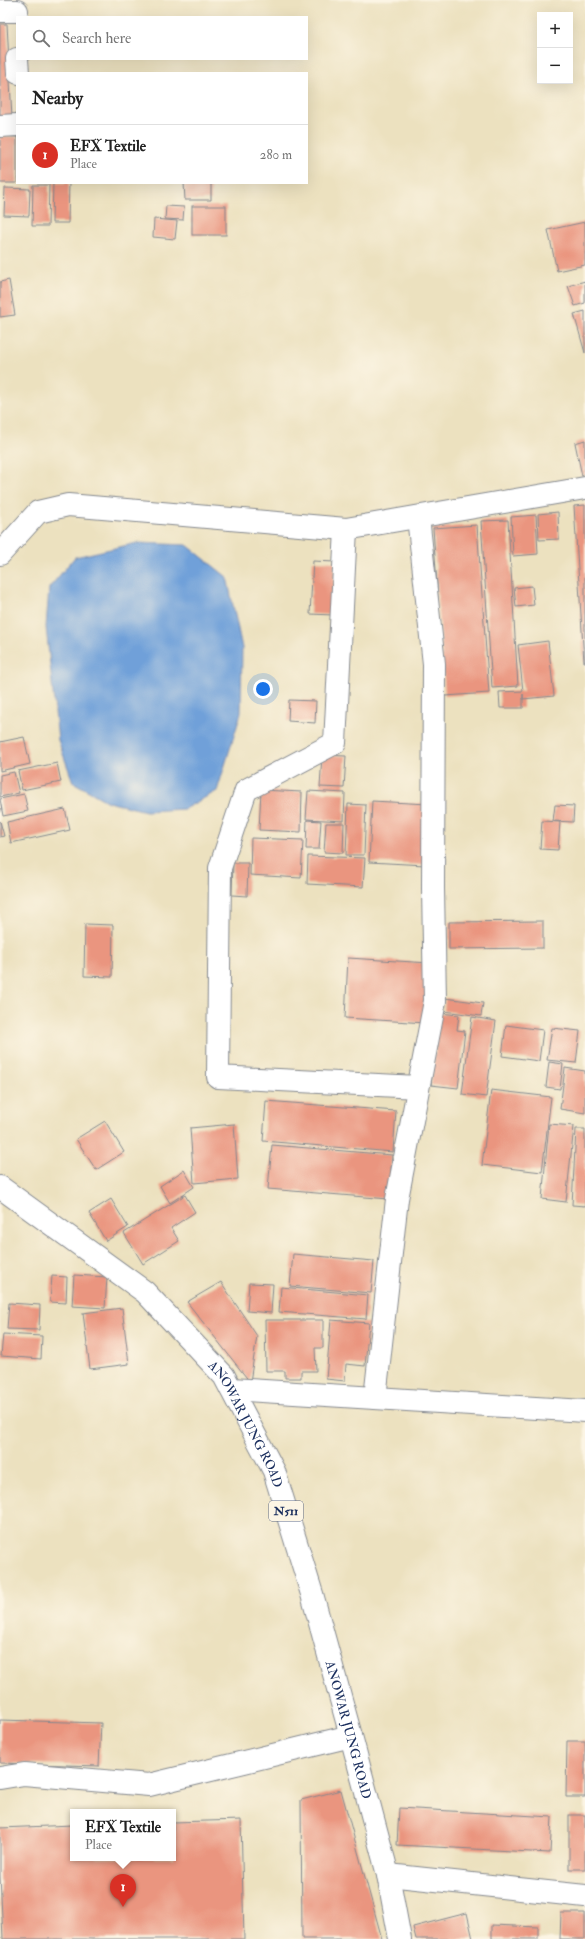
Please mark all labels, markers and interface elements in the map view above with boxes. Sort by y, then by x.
map controls [537,12,573,84]
button: + [537,12,573,48]
search box [16,16,308,60]
icon: search [30,27,52,49]
text: Search here [62,29,131,48]
button: − [537,48,573,84]
text: Nearby [32,88,83,109]
text: EFX Textile [70,137,146,156]
text: 1 [43,147,47,163]
text: 280 m [260,147,292,163]
text: Place [70,156,97,172]
your location [253,679,273,699]
street label: ANOWAR JUNG ROAD [204,1357,286,1489]
road number: N511 [269,1501,303,1521]
street label: ANOWAR JUNG ROAD [321,1658,374,1801]
popup [70,1809,176,1861]
text: EFX Textile [85,1818,161,1837]
text: Place [85,1837,112,1853]
pin: 1 [110,1874,136,1907]

